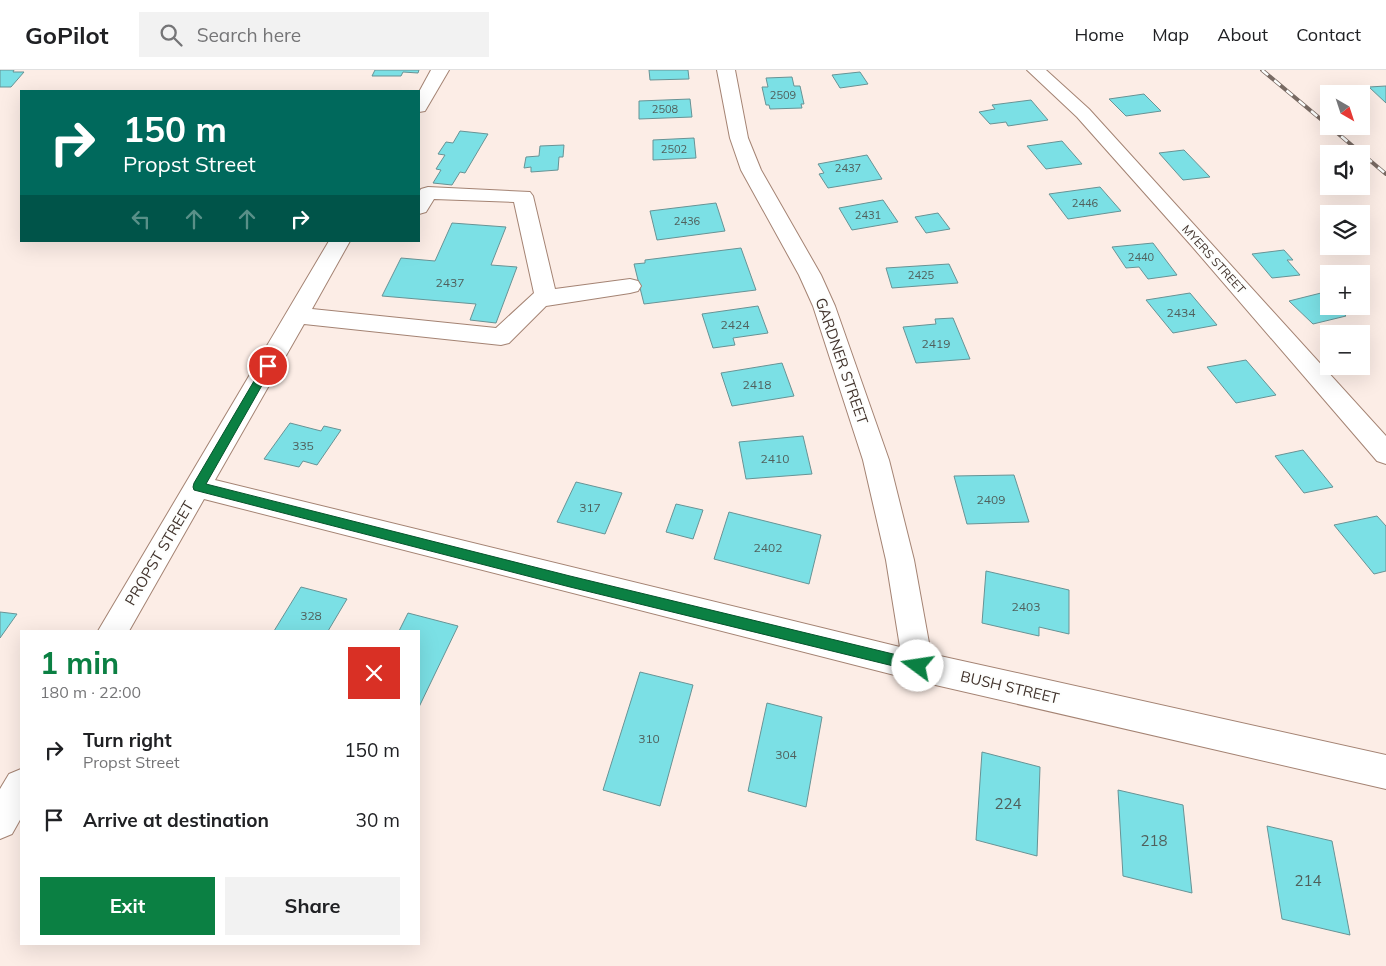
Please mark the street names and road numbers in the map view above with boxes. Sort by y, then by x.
street label: MYERS STREET [1179,221,1249,297]
street label: GARDNER STREET [811,295,873,427]
street label: PROPST STREET [120,497,198,609]
street label: BUSH STREET [959,666,1061,708]

